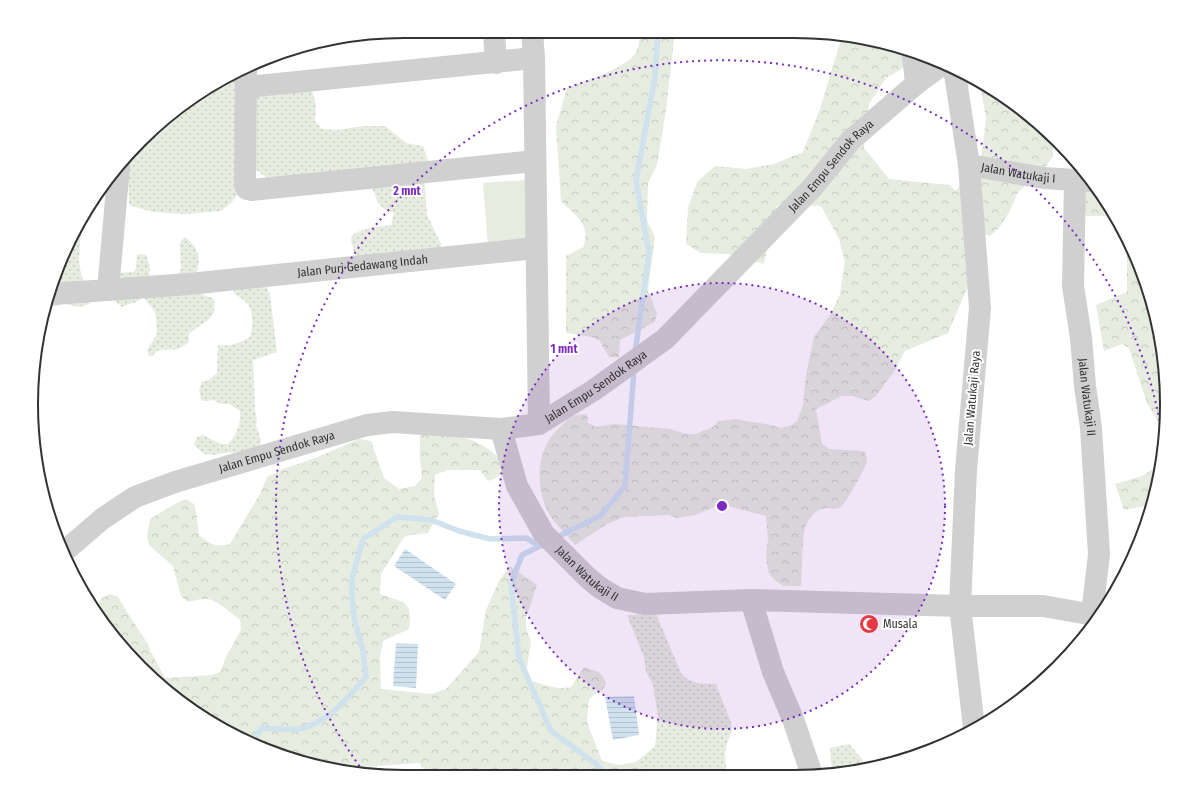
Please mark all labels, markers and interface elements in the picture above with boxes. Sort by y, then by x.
street label: Jalan Empu Sendok Raya [786,117,876,215]
street label: Jalan Watukaji I [980,160,1056,186]
text: 2 mnt [392,184,422,198]
street label: Jalan Puri Gedawang Indah [297,252,429,280]
text: 1 mnt [550,342,578,356]
street label: Jalan Empu Sendok Raya [542,347,650,426]
street label: Jalan Watukaji Raya [961,350,983,446]
street label: Jalan Watukaji II [1076,358,1098,436]
street label: Jalan Empu Sendok Raya [217,428,336,476]
centre of rings [715,499,729,513]
street label: Jalan Watukaji II [553,543,621,604]
mosque icon: Musala [858,613,880,635]
place label: Musala [883,617,918,631]

